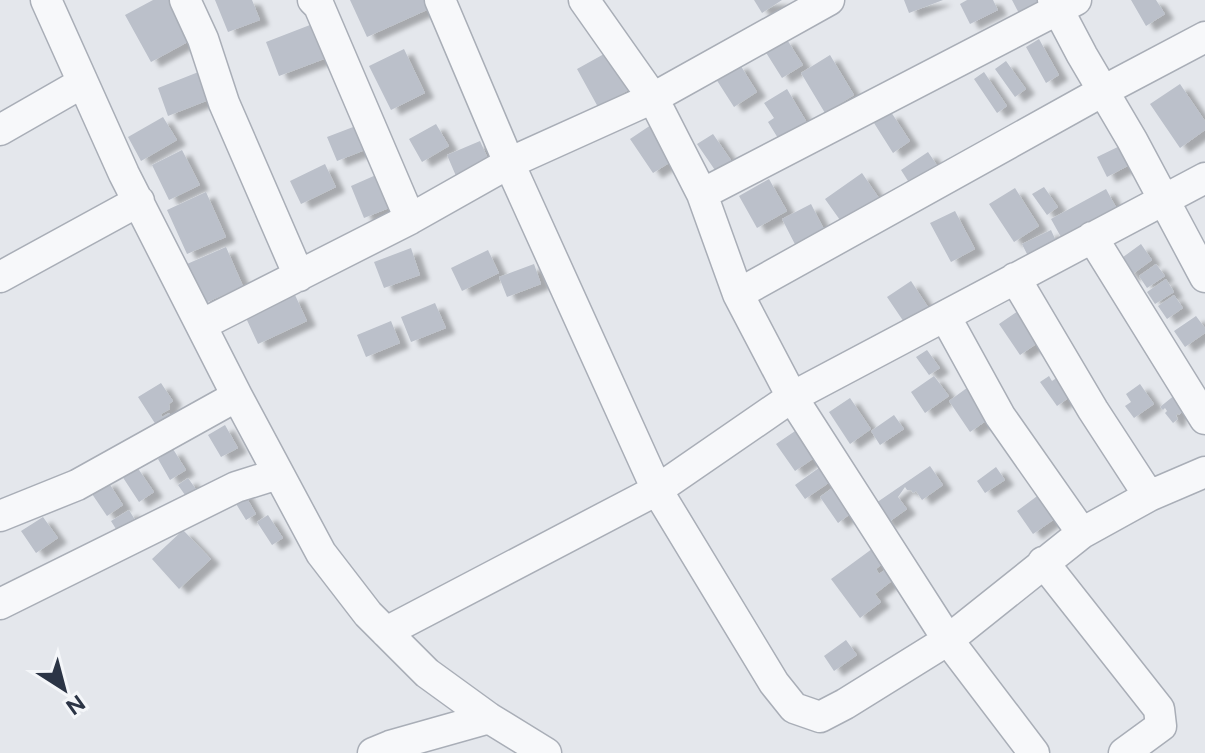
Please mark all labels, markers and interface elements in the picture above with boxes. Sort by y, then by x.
north arrow [24,649,104,729]
text: N [61,689,90,721]

